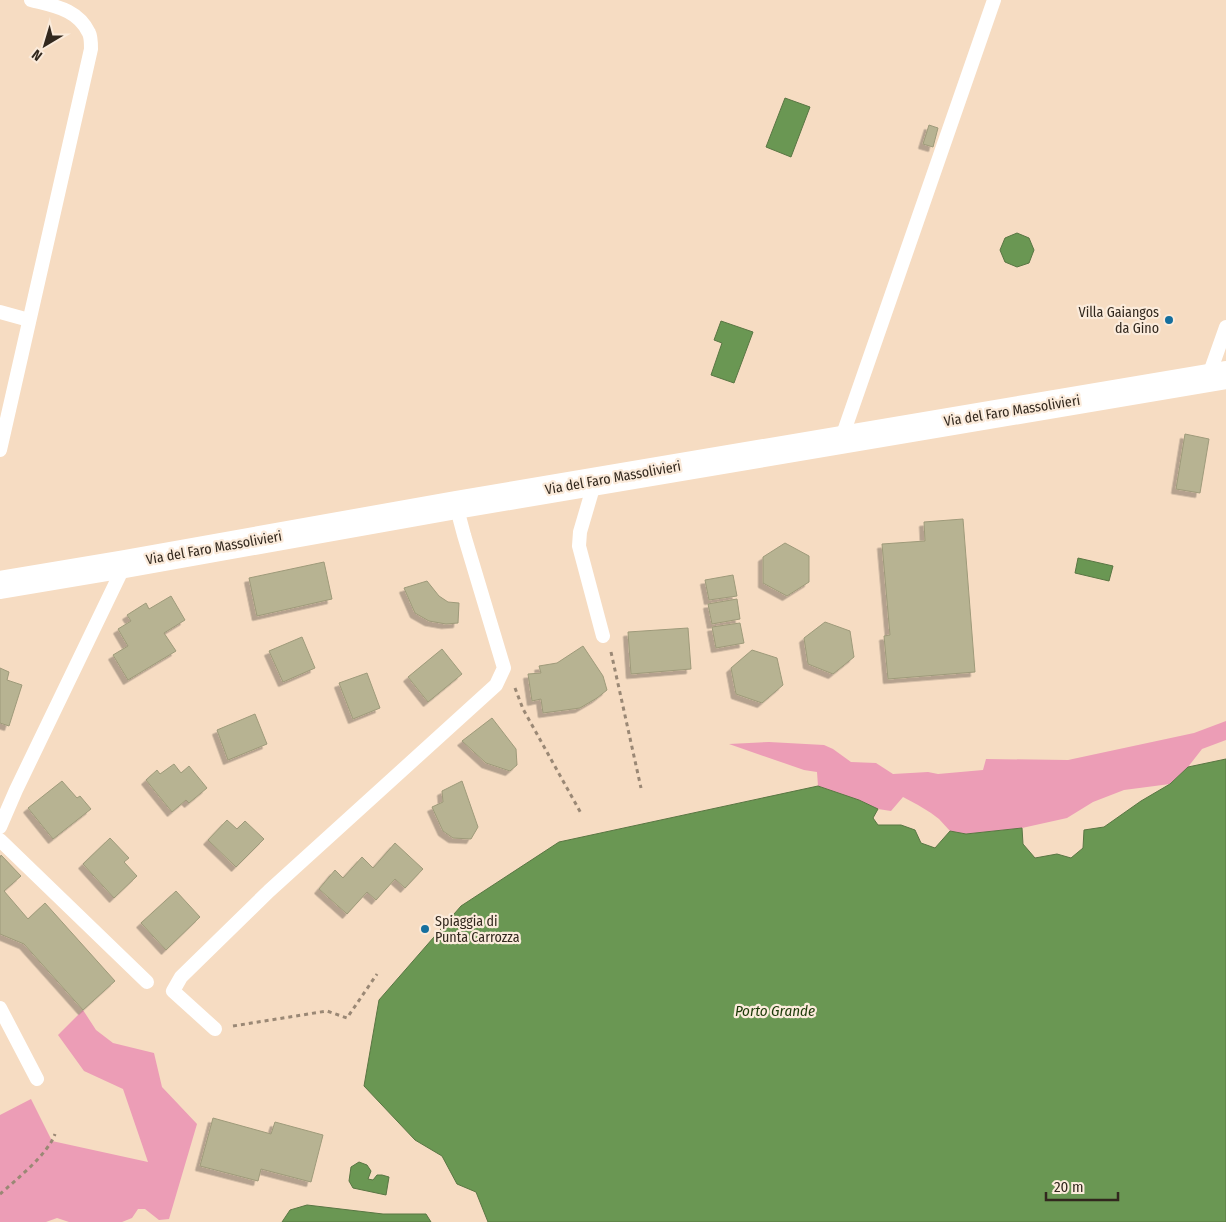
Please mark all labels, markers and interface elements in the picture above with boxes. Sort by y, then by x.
north arrow [20,20,70,70]
text: N [29,46,46,64]
place label: Villa Gaiangos da Gino [1079,304,1159,337]
marker: Villa Gaiangos da Gino [1163,314,1175,326]
street label: Via del Faro Massolivieri [943,392,1081,430]
street label: Via del Faro Massolivieri [544,458,682,498]
street label: Via del Faro Massolivieri [145,528,283,568]
place label: Spiaggia di Punta Carrozza [435,913,520,946]
marker: Spiaggia di Punta Carrozza [419,923,431,935]
water label: Porto Grande [735,1002,815,1020]
scale bar [1046,1170,1118,1202]
text: 20 m [1054,1178,1084,1196]

